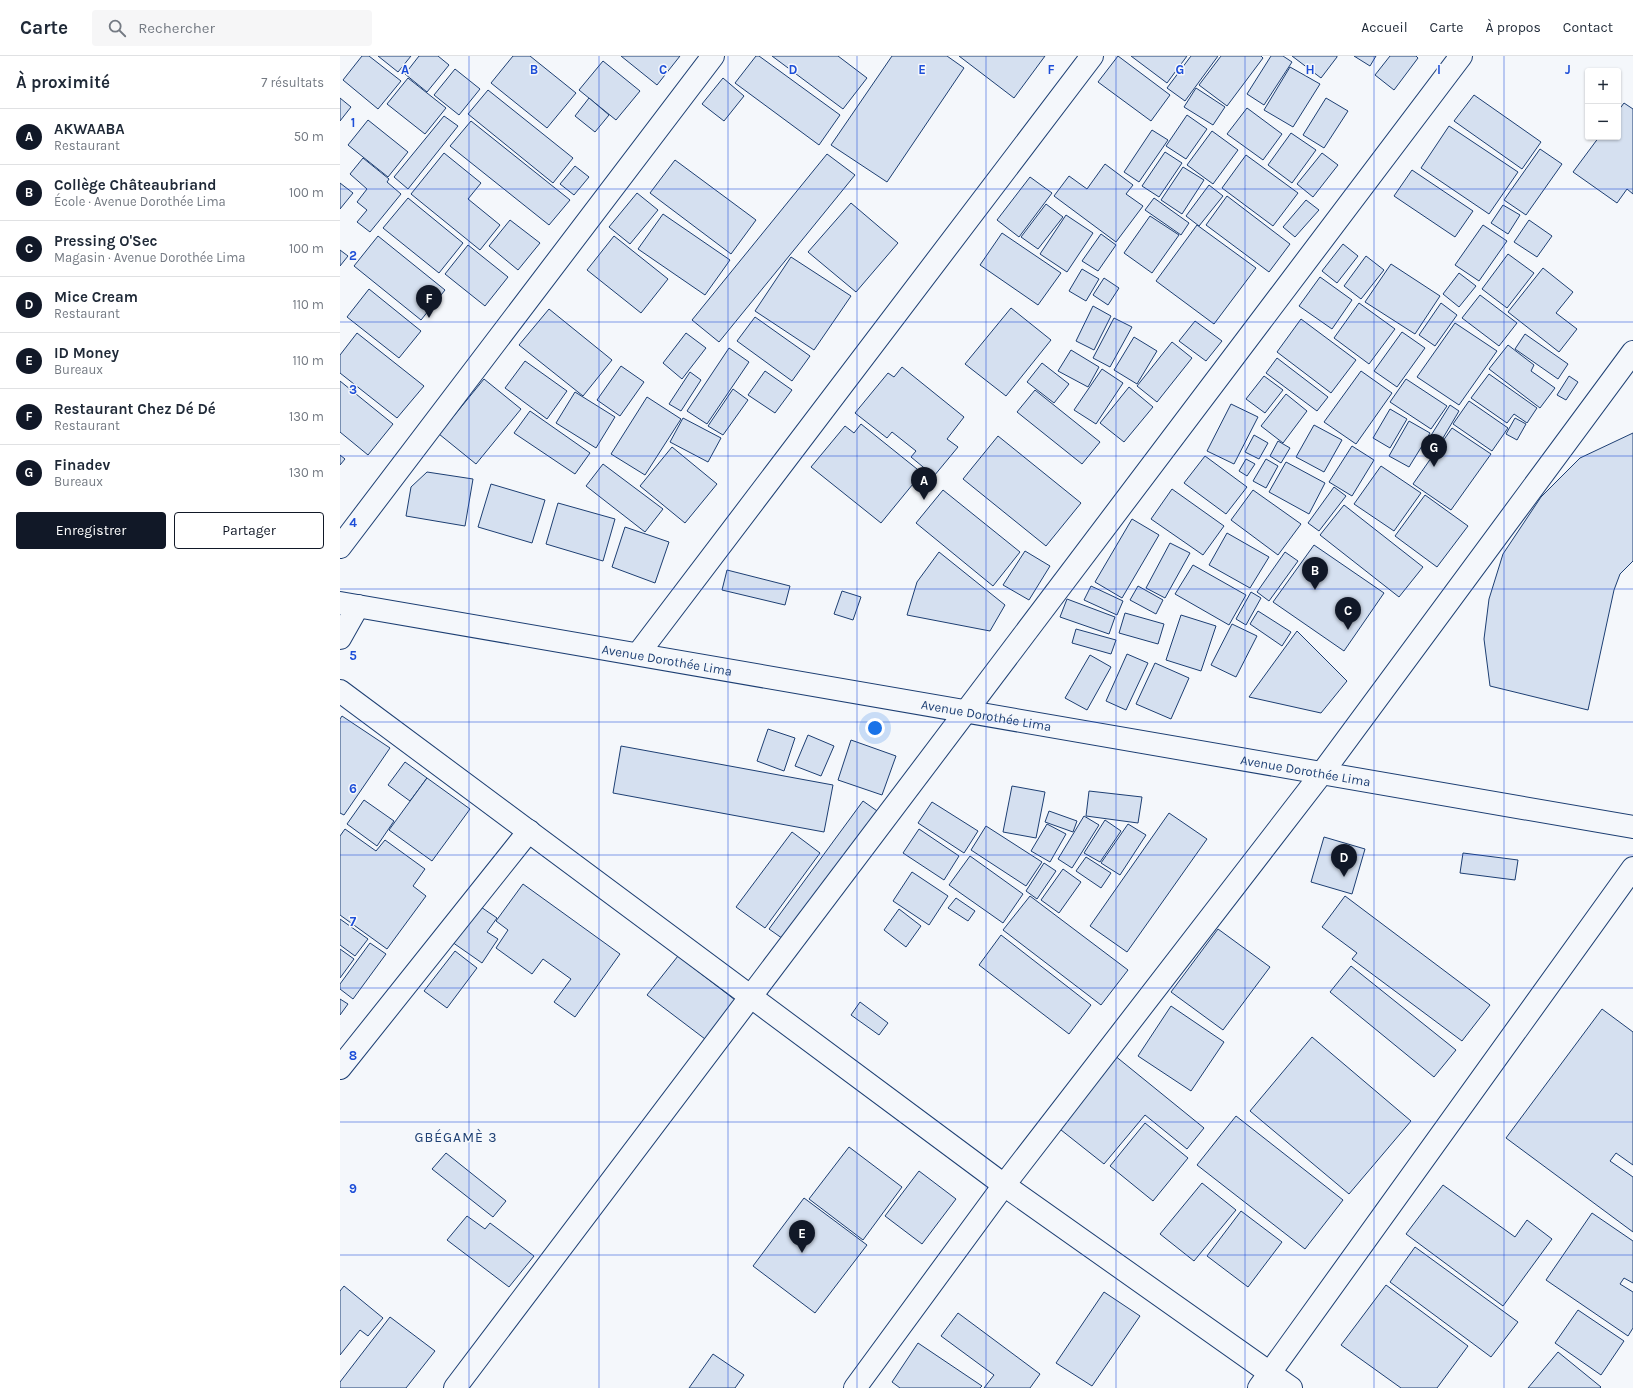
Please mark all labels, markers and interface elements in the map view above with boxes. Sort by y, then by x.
search box [92,10,372,46]
text: Carte [20,17,68,39]
icon: search [106,17,128,39]
text: Rechercher [138,19,215,37]
text: Accueil [1361,19,1408,36]
text: Carte [1430,19,1463,36]
text: À propos [1485,19,1541,36]
text: Contact [1563,19,1613,36]
text: A [401,62,409,77]
text: B [530,62,538,77]
text: C [659,62,667,77]
text: D [789,62,798,77]
text: E [918,62,926,77]
text: F [1047,62,1055,77]
text: G [1176,62,1184,77]
text: H [1305,62,1315,77]
text: I [1437,62,1441,77]
text: J [1565,62,1571,77]
map controls [1585,68,1621,140]
button: + [1585,68,1621,104]
text: À proximité [16,72,110,92]
text: 7 résultats [261,75,324,90]
button: − [1585,104,1621,140]
text: 1 [351,115,355,130]
text: AKWAABA [54,120,125,138]
text: A [25,129,33,144]
text: 50 m [294,129,324,144]
text: Restaurant [54,138,120,153]
text: Collège Châteaubriand [54,176,217,194]
text: B [25,185,33,200]
text: 100 m [289,185,324,200]
text: École · Avenue Dorothée Lima [54,194,226,209]
text: Pressing O'Sec [54,232,158,250]
text: C [25,241,33,256]
text: 100 m [289,241,324,256]
text: 2 [349,248,357,263]
text: Magasin · Avenue Dorothée Lima [54,250,246,265]
pin: F [416,285,442,318]
text: Mice Cream [54,288,138,306]
text: D [25,297,33,312]
text: 110 m [292,297,324,312]
text: Restaurant [54,306,120,321]
text: ID Money [54,344,119,362]
text: E [25,353,33,368]
text: 110 m [292,353,324,368]
text: Bureaux [54,362,103,377]
text: 3 [349,382,357,397]
text: Restaurant Chez Dé Dé [54,400,216,418]
text: F [25,409,33,424]
text: 130 m [289,409,324,424]
text: Restaurant [54,418,120,433]
pin: G [1421,434,1447,467]
text: Finadev [54,456,110,474]
text: G [25,465,33,480]
text: 130 m [289,465,324,480]
pin: A [911,467,937,500]
text: Bureaux [54,474,103,489]
button: Enregistrer [16,512,166,549]
button: Partager [174,512,324,549]
text: 4 [349,515,357,530]
pin: B [1302,557,1328,590]
pin: C [1335,597,1361,630]
street label: Avenue Dorothée Lima [601,642,733,679]
text: 5 [349,648,357,663]
street label: Avenue Dorothée Lima [920,697,1053,734]
your location [865,718,885,738]
street label: Avenue Dorothée Lima [1239,752,1372,789]
text: 6 [349,781,357,796]
pin: D [1331,844,1357,877]
text: 7 [350,914,357,929]
text: 8 [349,1048,357,1063]
district label: GBÉGAMÈ 3 [415,1128,497,1146]
text: 9 [349,1181,357,1196]
pin: E [789,1220,815,1253]

